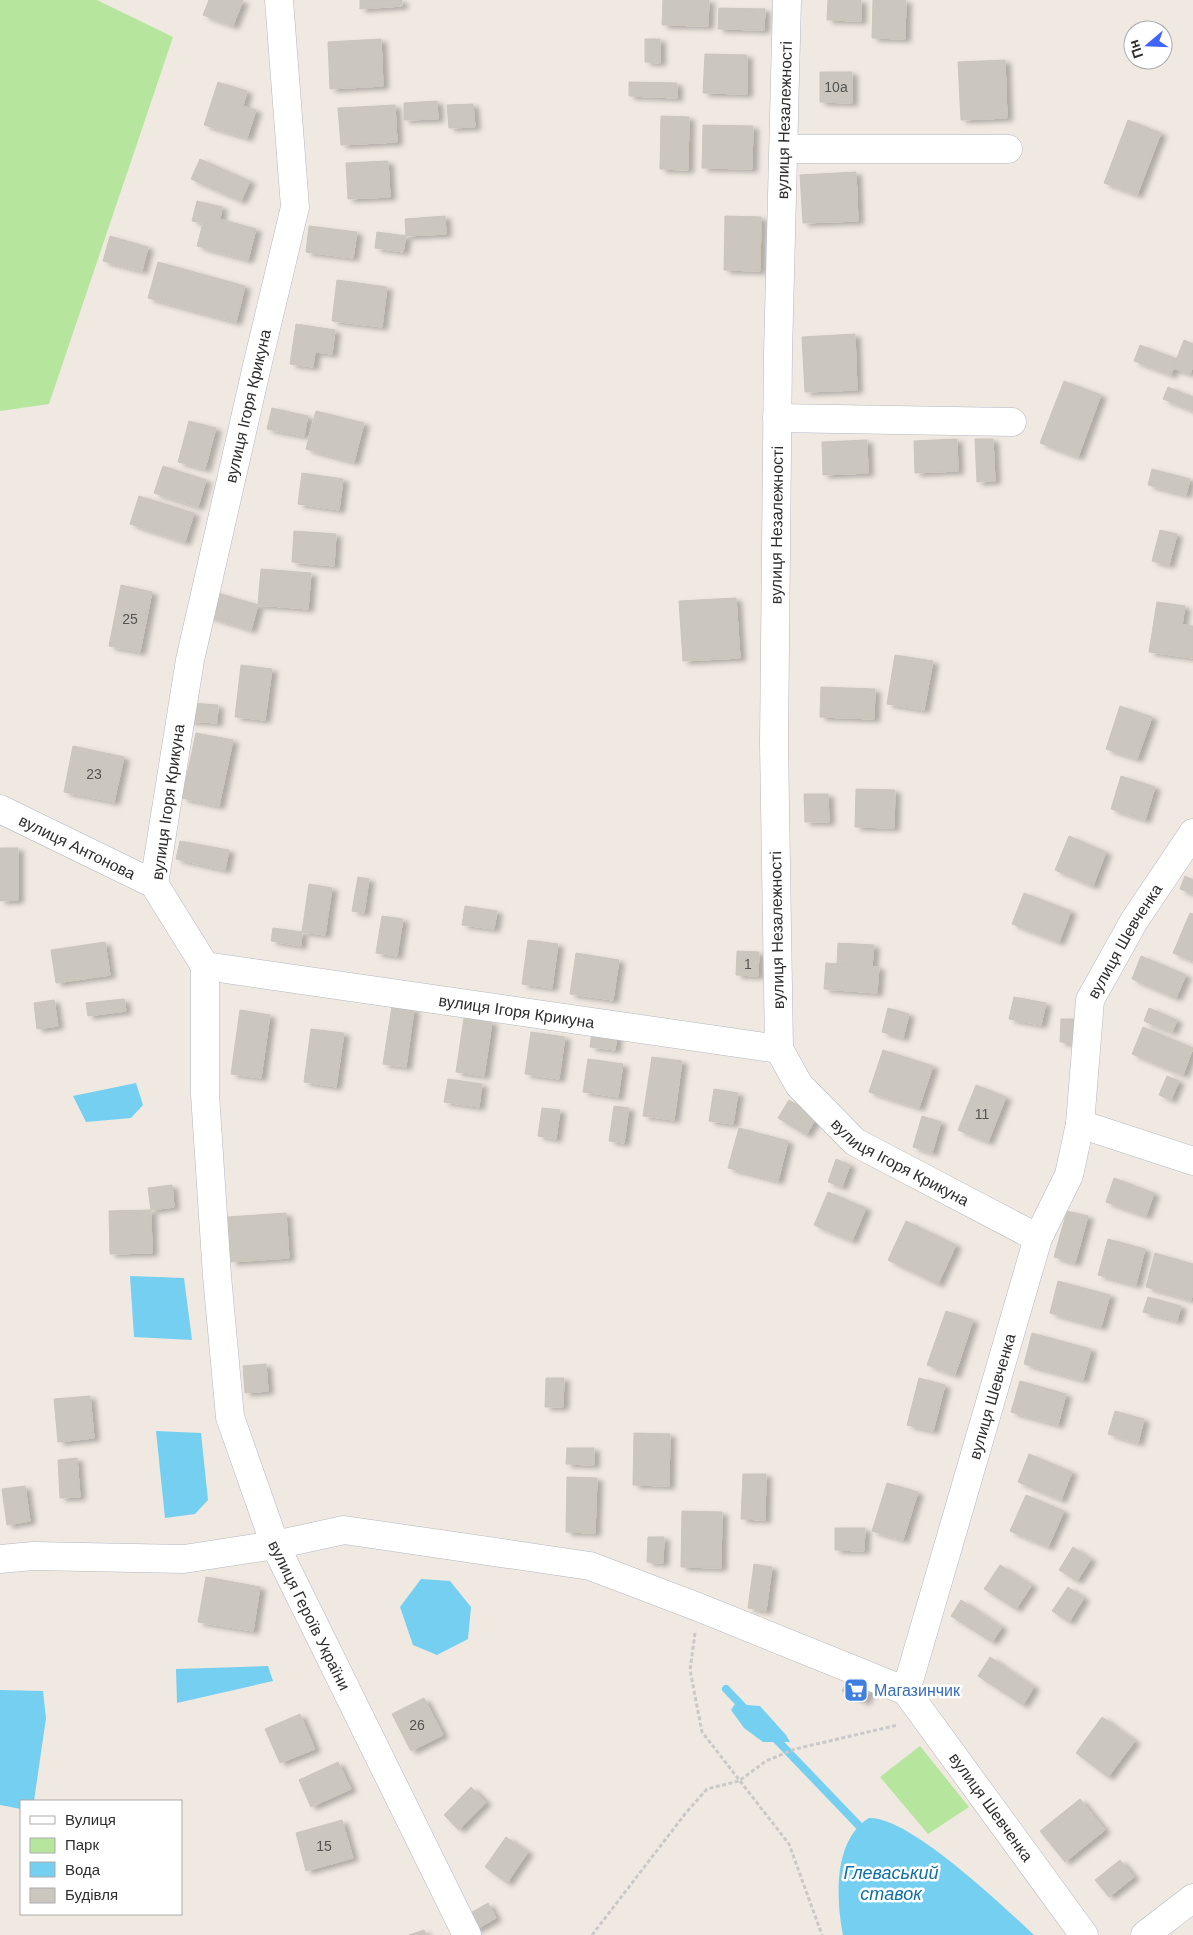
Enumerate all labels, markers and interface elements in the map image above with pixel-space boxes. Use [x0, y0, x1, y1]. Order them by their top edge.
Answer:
north arrow [1123, 20, 1173, 70]
text: Пн [1125, 38, 1146, 61]
street label: вулиця Незалежності [773, 41, 794, 199]
house number: 10а [824, 79, 848, 95]
street label: вулиця Ігоря Крикуна [222, 327, 274, 484]
street label: вулиця Незалежності [767, 446, 786, 604]
house number: 25 [122, 611, 138, 627]
street label: вулиця Ігоря Крикуна [149, 723, 187, 881]
house number: 23 [86, 766, 102, 782]
street label: вулиця Антонова [17, 811, 138, 882]
street label: вулиця Незалежності [767, 851, 787, 1009]
street label: вулиця Шевченка [1084, 880, 1165, 1001]
house number: 1 [744, 956, 752, 972]
street label: вулиця Ігоря Крикуна [438, 991, 596, 1031]
house number: 11 [975, 1106, 989, 1122]
street label: вулиця Ігоря Крикуна [828, 1115, 972, 1209]
street label: вулиця Шевченка [966, 1331, 1018, 1461]
street label: вулиця Героїв України [266, 1538, 354, 1693]
supermarket icon: Магазинчик [843, 1677, 869, 1703]
place label: Магазинчик [874, 1682, 961, 1699]
house number: 26 [409, 1717, 425, 1733]
street label: вулиця Шевченка [946, 1749, 1036, 1865]
legend [20, 1800, 182, 1915]
text: Вулиця [65, 1811, 116, 1828]
text: Парк [65, 1836, 99, 1853]
house number: 15 [316, 1838, 332, 1854]
text: Вода [65, 1861, 101, 1878]
water label: Глеваський ставок [843, 1863, 939, 1904]
text: Будівля [65, 1886, 118, 1903]

